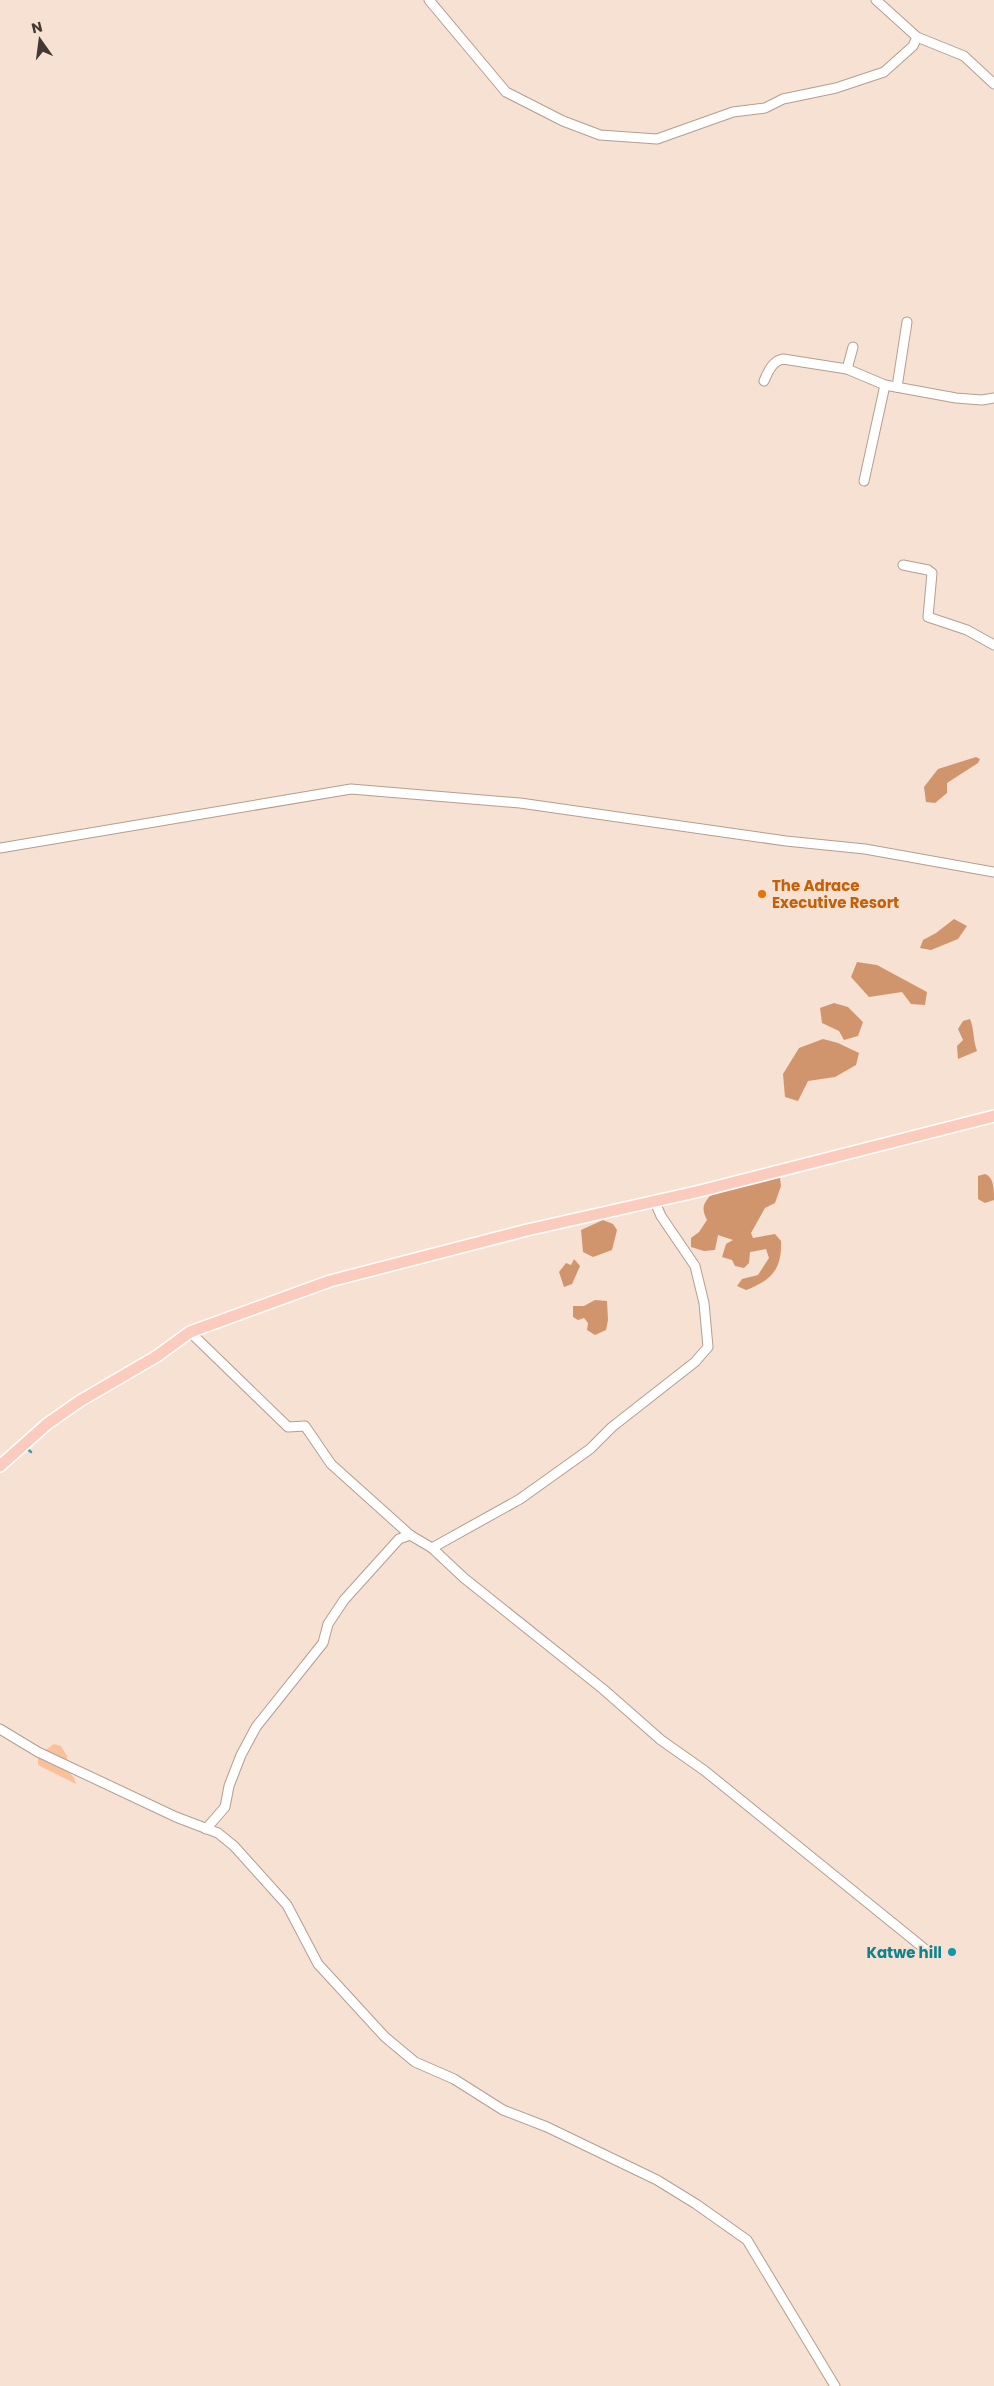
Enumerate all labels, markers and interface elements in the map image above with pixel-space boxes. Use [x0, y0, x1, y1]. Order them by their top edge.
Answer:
north arrow [15, 15, 65, 65]
text: N [29, 16, 44, 38]
place label: The Adrace Executive Resort [772, 875, 899, 913]
marker: The Adrace Executive Resort [756, 888, 768, 900]
place label: Katwe hill [866, 1942, 942, 1963]
marker: Katwe hill [946, 1946, 958, 1958]

